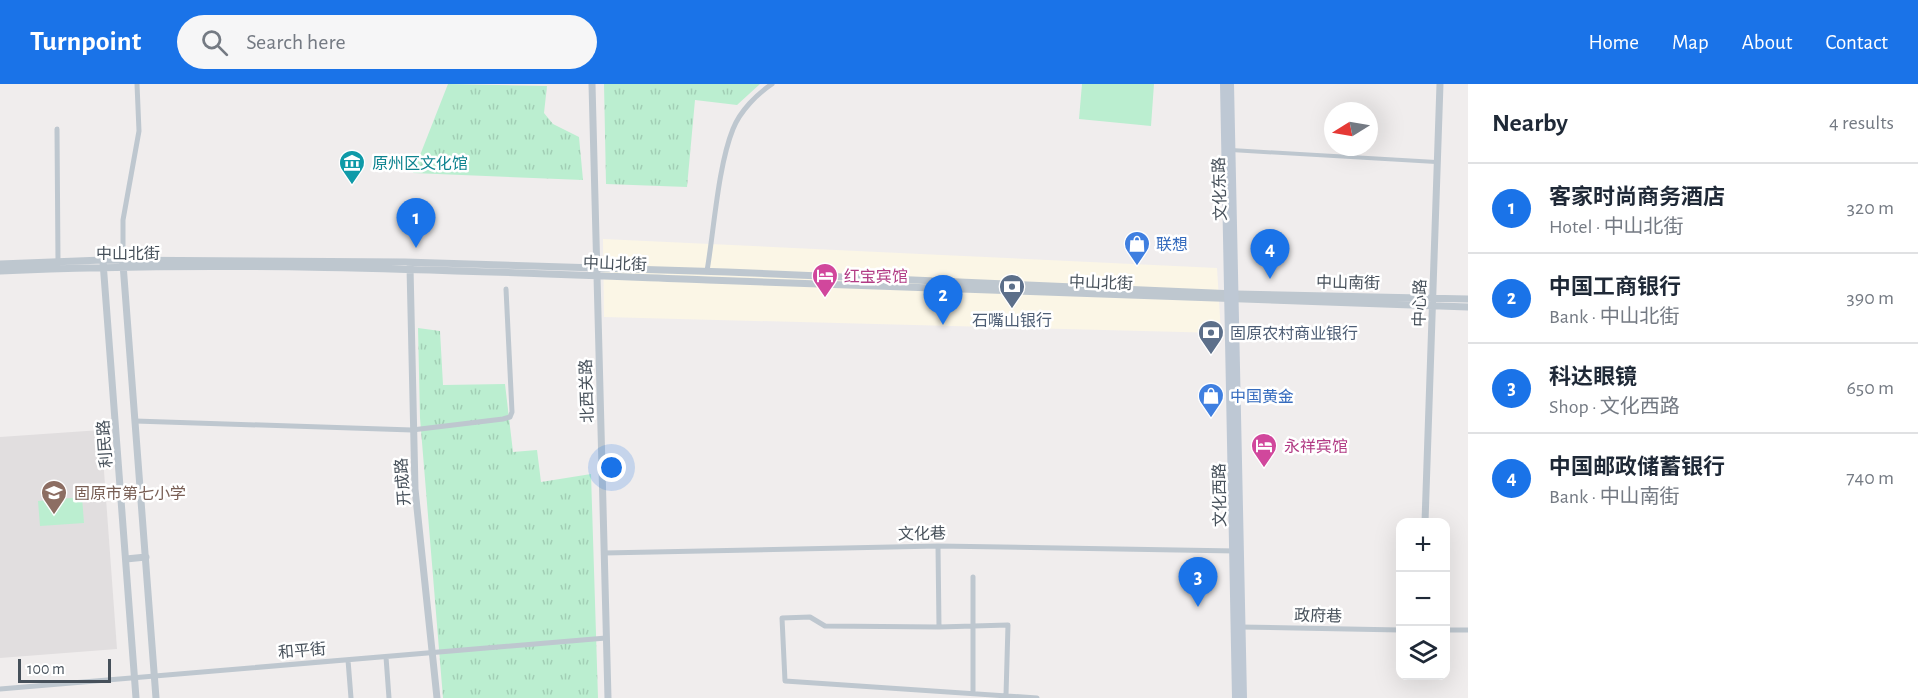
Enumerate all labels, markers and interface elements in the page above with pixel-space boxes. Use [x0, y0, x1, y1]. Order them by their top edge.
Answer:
search box [177, 15, 597, 69]
icon: search [198, 26, 231, 59]
text: Turnpoint [30, 28, 141, 56]
text: Search here [246, 31, 346, 53]
text: Home [1588, 32, 1639, 53]
text: Map [1672, 32, 1709, 53]
text: About [1742, 32, 1792, 53]
text: Contact [1825, 32, 1888, 53]
north arrow [1324, 102, 1378, 156]
text: Nearby [1492, 110, 1568, 136]
text: 4 results [1829, 113, 1894, 133]
museum icon: 原州区文化馆 [337, 148, 367, 186]
place label: 原州区文化馆 [372, 155, 468, 172]
street label: 文化东路 [1210, 157, 1229, 221]
text: 客家时尚商务酒店 [1549, 186, 1725, 208]
pin: 1 [396, 198, 436, 248]
text: 1 [1508, 198, 1515, 218]
text: 320 m [1847, 198, 1894, 218]
text: Hotel · 中山北街 [1549, 217, 1684, 237]
shop icon: 联想 [1122, 229, 1152, 267]
pin: 4 [1250, 230, 1290, 279]
place label: 联想 [1156, 236, 1188, 253]
street label: 中山北街 [96, 245, 160, 262]
street label: 中山北街 [583, 254, 647, 273]
hotel icon: 红宝宾馆 [810, 261, 840, 299]
place label: 红宝宾馆 [844, 268, 908, 285]
bank icon: 石嘴山银行 [997, 272, 1027, 310]
street label: 中山北街 [1069, 273, 1133, 292]
street label: 中山南街 [1316, 273, 1380, 292]
pin: 2 [924, 276, 962, 325]
text: 中国工商银行 [1549, 276, 1681, 298]
street label: 中心路 [1411, 279, 1428, 327]
text: 2 [1507, 288, 1516, 308]
text: 390 m [1847, 288, 1894, 308]
text: Bank · 中山北街 [1549, 307, 1679, 327]
place label: 石嘴山银行 [972, 312, 1052, 329]
bank icon: 固原农村商业银行 [1196, 318, 1226, 356]
place label: 固原农村商业银行 [1230, 325, 1358, 342]
street label: 北西关路 [577, 359, 596, 423]
text: 科达眼镜 [1549, 366, 1637, 388]
text: 3 [1507, 378, 1516, 398]
text: 650 m [1846, 378, 1894, 398]
shop icon: 中国黄金 [1196, 381, 1226, 419]
place label: 中国黄金 [1230, 388, 1294, 405]
text: Shop · 文化西路 [1549, 397, 1680, 417]
street label: 利民路 [94, 419, 115, 469]
hotel icon: 永祥宾馆 [1249, 431, 1279, 469]
place label: 永祥宾馆 [1284, 438, 1348, 455]
your location [597, 453, 626, 482]
text: 中国邮政储蓄银行 [1549, 456, 1725, 478]
street label: 开成路 [392, 457, 413, 507]
street label: 文化西路 [1210, 463, 1229, 527]
text: 4 [1506, 468, 1517, 488]
text: 740 m [1846, 468, 1894, 488]
school or university icon: 固原市第七小学 [39, 478, 69, 516]
place label: 固原市第七小学 [74, 485, 186, 502]
text: Bank · 中山南街 [1549, 487, 1679, 507]
map controls [1396, 518, 1450, 680]
button: + [1396, 518, 1450, 572]
street label: 文化巷 [898, 525, 946, 542]
pin: 3 [1178, 558, 1218, 607]
button: − [1396, 572, 1450, 626]
street label: 政府巷 [1294, 607, 1342, 624]
button: layers [1396, 626, 1450, 680]
street label: 和平街 [277, 640, 327, 661]
scale bar [18, 656, 111, 684]
text: 100 m [27, 661, 65, 677]

